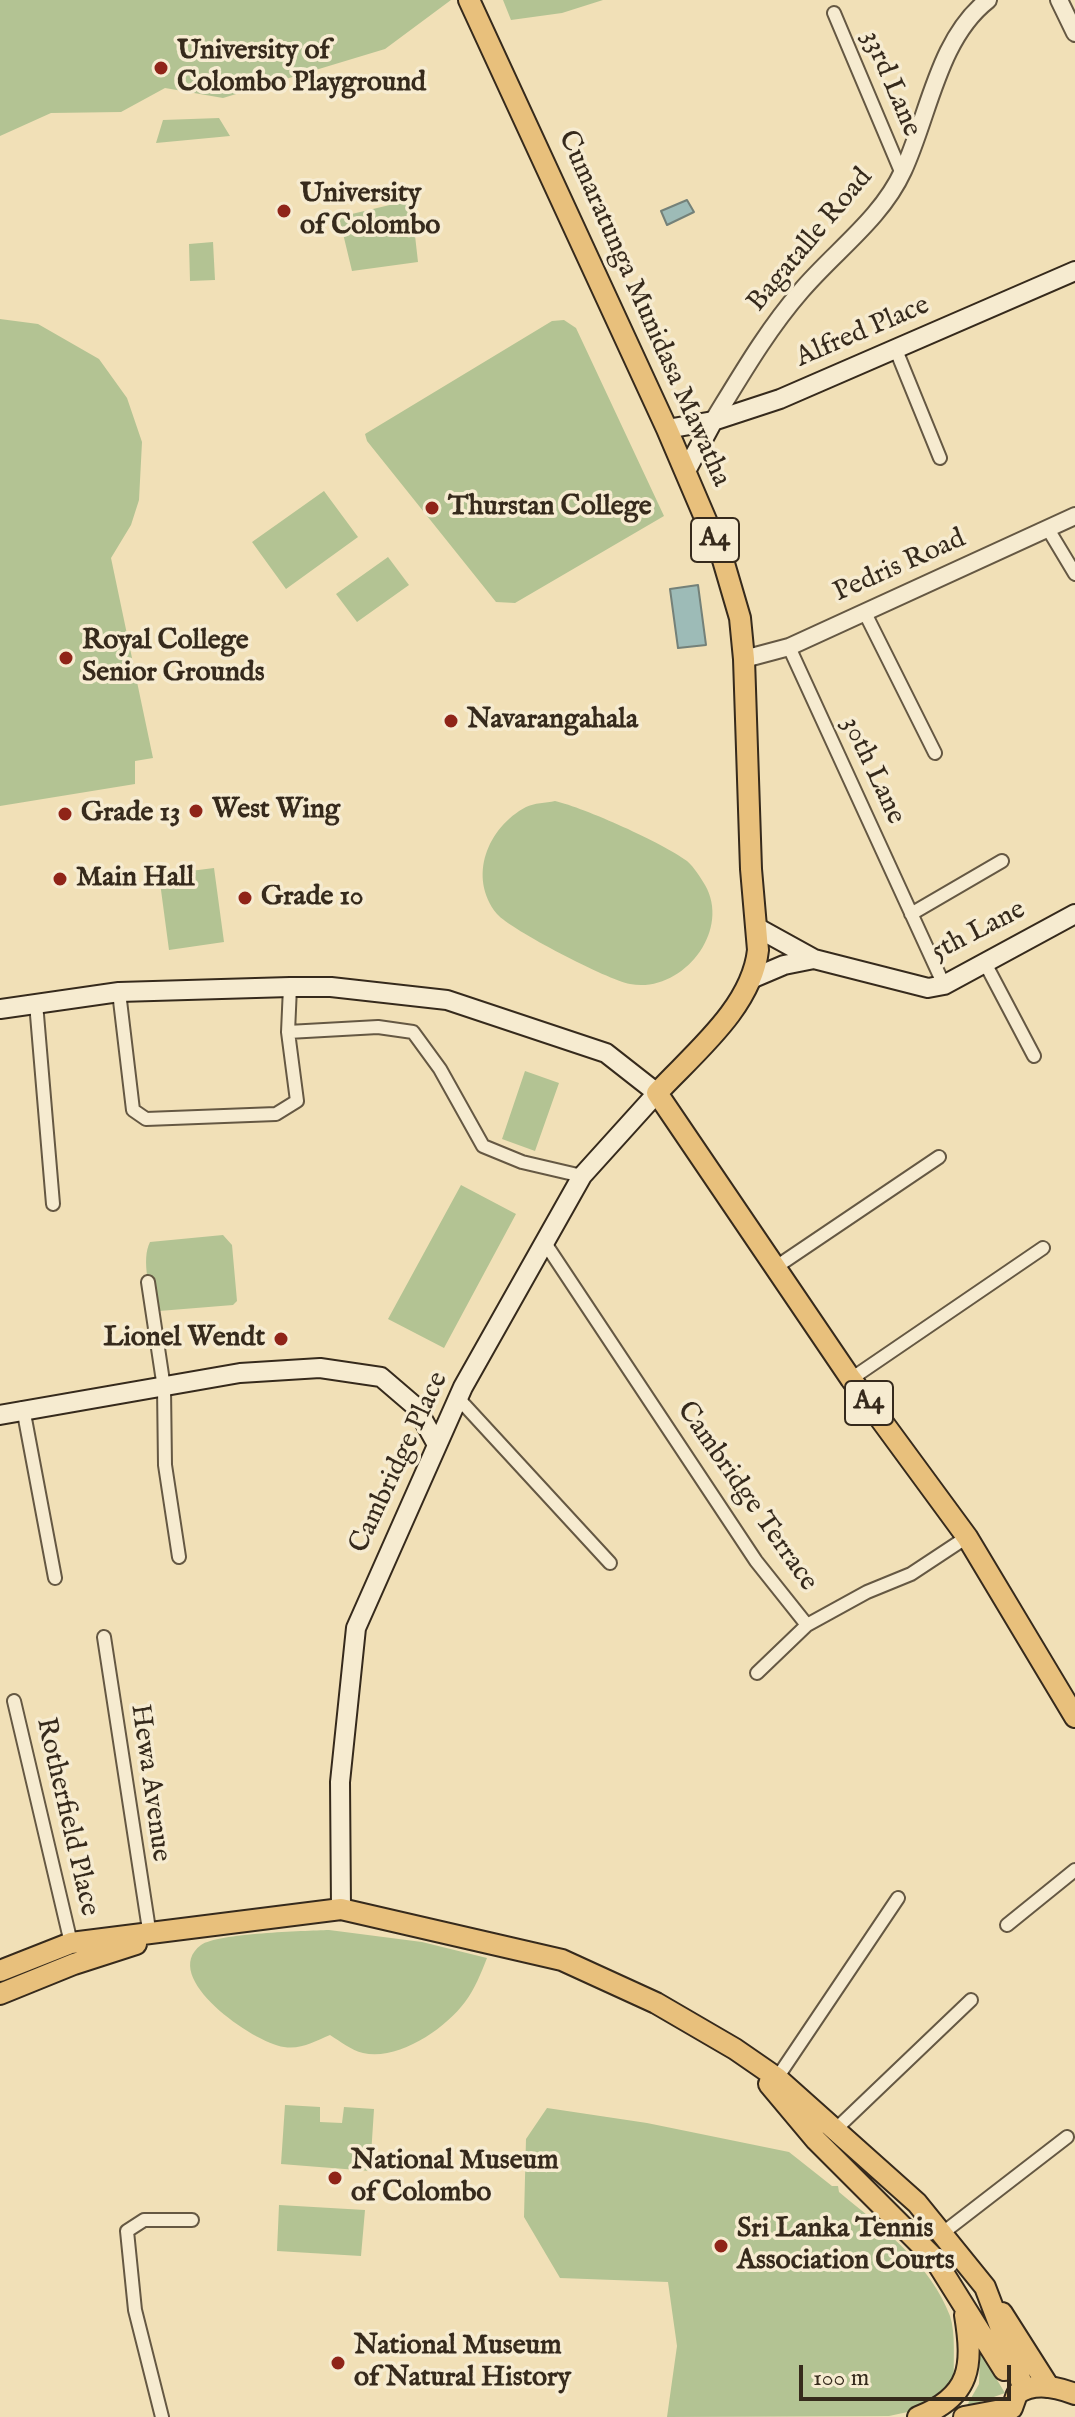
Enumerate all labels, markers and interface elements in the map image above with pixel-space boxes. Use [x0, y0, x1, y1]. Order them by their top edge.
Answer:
street label: 33rd Lane [853, 26, 927, 142]
place label: University of Colombo Playground [177, 35, 426, 101]
marker: University of Colombo Playground [152, 59, 170, 77]
street label: Cumaratunga Munidasa Mawatha [549, 126, 737, 492]
street label: Bagatalle Road [741, 162, 881, 320]
place label: University of Colombo [300, 178, 440, 244]
marker: University of Colombo [275, 202, 293, 220]
street label: Alfred Place [791, 290, 935, 376]
place label: Thurstan College [448, 491, 652, 525]
marker: Thurstan College [423, 499, 441, 517]
road number: A4 [691, 518, 739, 562]
street label: Pedris Road [829, 523, 971, 611]
place label: Royal College Senior Grounds [82, 625, 265, 691]
marker: Royal College Senior Grounds [57, 649, 75, 667]
place label: Navarangahala [467, 704, 638, 738]
marker: Navarangahala [442, 712, 460, 730]
street label: 30th Lane [833, 712, 911, 830]
place label: West Wing [212, 794, 340, 828]
place label: Grade 13 [81, 797, 180, 831]
marker: West Wing [187, 802, 205, 820]
marker: Grade 13 [56, 805, 74, 823]
place label: Main Hall [76, 862, 194, 896]
marker: Main Hall [51, 870, 69, 888]
place label: Grade 10 [261, 881, 364, 915]
marker: Grade 10 [236, 889, 254, 907]
street label: 5th Lane [927, 894, 1031, 970]
place label: Lionel Wendt [104, 1322, 265, 1356]
marker: Lionel Wendt [272, 1330, 290, 1348]
street label: Cambridge Place [343, 1367, 457, 1559]
road number: A4 [845, 1381, 893, 1425]
street label: Cambridge Terrace [668, 1396, 824, 1598]
street label: Hewa Avenue [121, 1702, 177, 1864]
street label: Rotherfield Place [27, 1715, 105, 1919]
place label: National Museum of Colombo [351, 2145, 559, 2211]
marker: National Museum of Colombo [326, 2169, 344, 2187]
place label: Sri Lanka Tennis Association Courts [737, 2213, 955, 2279]
marker: Sri Lanka Tennis Association Courts [712, 2237, 730, 2255]
place label: National Museum of Natural History [354, 2330, 571, 2396]
scale bar [803, 2349, 1015, 2399]
marker: National Museum of Natural History [329, 2354, 347, 2372]
text: 100 m [813, 2363, 869, 2394]

